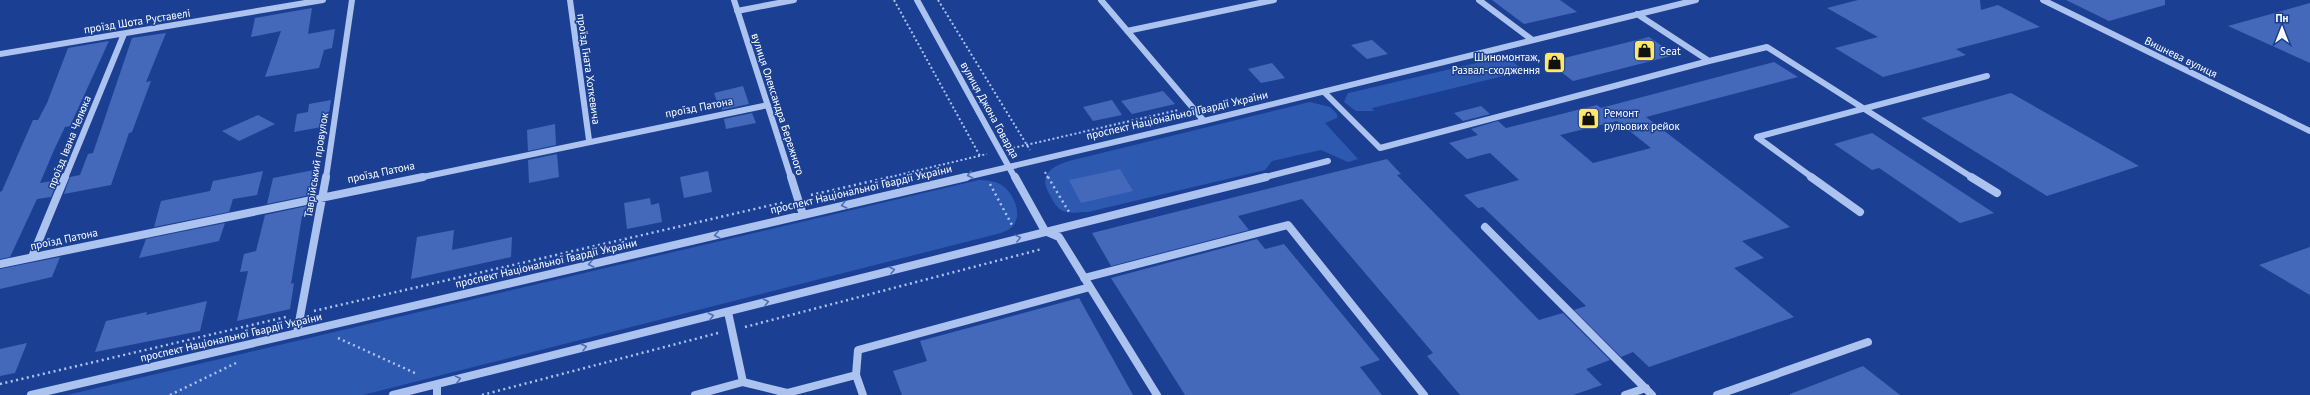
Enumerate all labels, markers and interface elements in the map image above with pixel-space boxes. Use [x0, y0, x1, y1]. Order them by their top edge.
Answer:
street label: проїзд Шота Руставелі [83, 6, 191, 36]
north arrow [2262, 8, 2302, 48]
text: Пн [2276, 11, 2289, 25]
street label: проїзд Гната Хоткевича [574, 13, 604, 125]
street label: вулиця Олександра Бережного [748, 31, 808, 177]
street label: Вишнева вулиця [2142, 33, 2220, 81]
shop icon: Seat [1632, 38, 1658, 64]
place label: Seat [1660, 44, 1681, 58]
place label: Шиномонтаж, Развал-сходження [1452, 50, 1540, 77]
shop icon: Шиномонтаж, Развал-сходження [1542, 50, 1568, 76]
street label: вулиця Джона Говарда [958, 59, 1022, 161]
street label: проспект Національної Гвардії України [1085, 87, 1269, 143]
street label: проїзд Івана Челюка [44, 93, 94, 191]
street label: проїзд Патона [664, 94, 734, 120]
shop icon: Ремонт рульових рейок [1575, 106, 1601, 132]
place label: Ремонт рульових рейок [1604, 106, 1680, 133]
street label: Таврійський провулок [301, 111, 331, 218]
street label: проїзд Патона [346, 158, 416, 186]
street label: проспект Національної Гвардії України [769, 161, 953, 217]
one-way arrow [967, 170, 973, 178]
one-way arrow [841, 200, 848, 209]
street label: проїзд Патона [29, 225, 99, 253]
one-way arrow [714, 230, 720, 238]
one-way arrow [1014, 234, 1021, 243]
street label: проспект Національної Гвардії України [454, 235, 638, 291]
one-way arrow [587, 260, 594, 268]
one-way arrow [888, 266, 895, 275]
one-way arrow [762, 298, 769, 307]
street label: проспект Національної Гвардії України [139, 309, 323, 365]
one-way arrow [707, 312, 714, 321]
one-way arrow [581, 344, 588, 352]
one-way arrow [455, 375, 461, 383]

